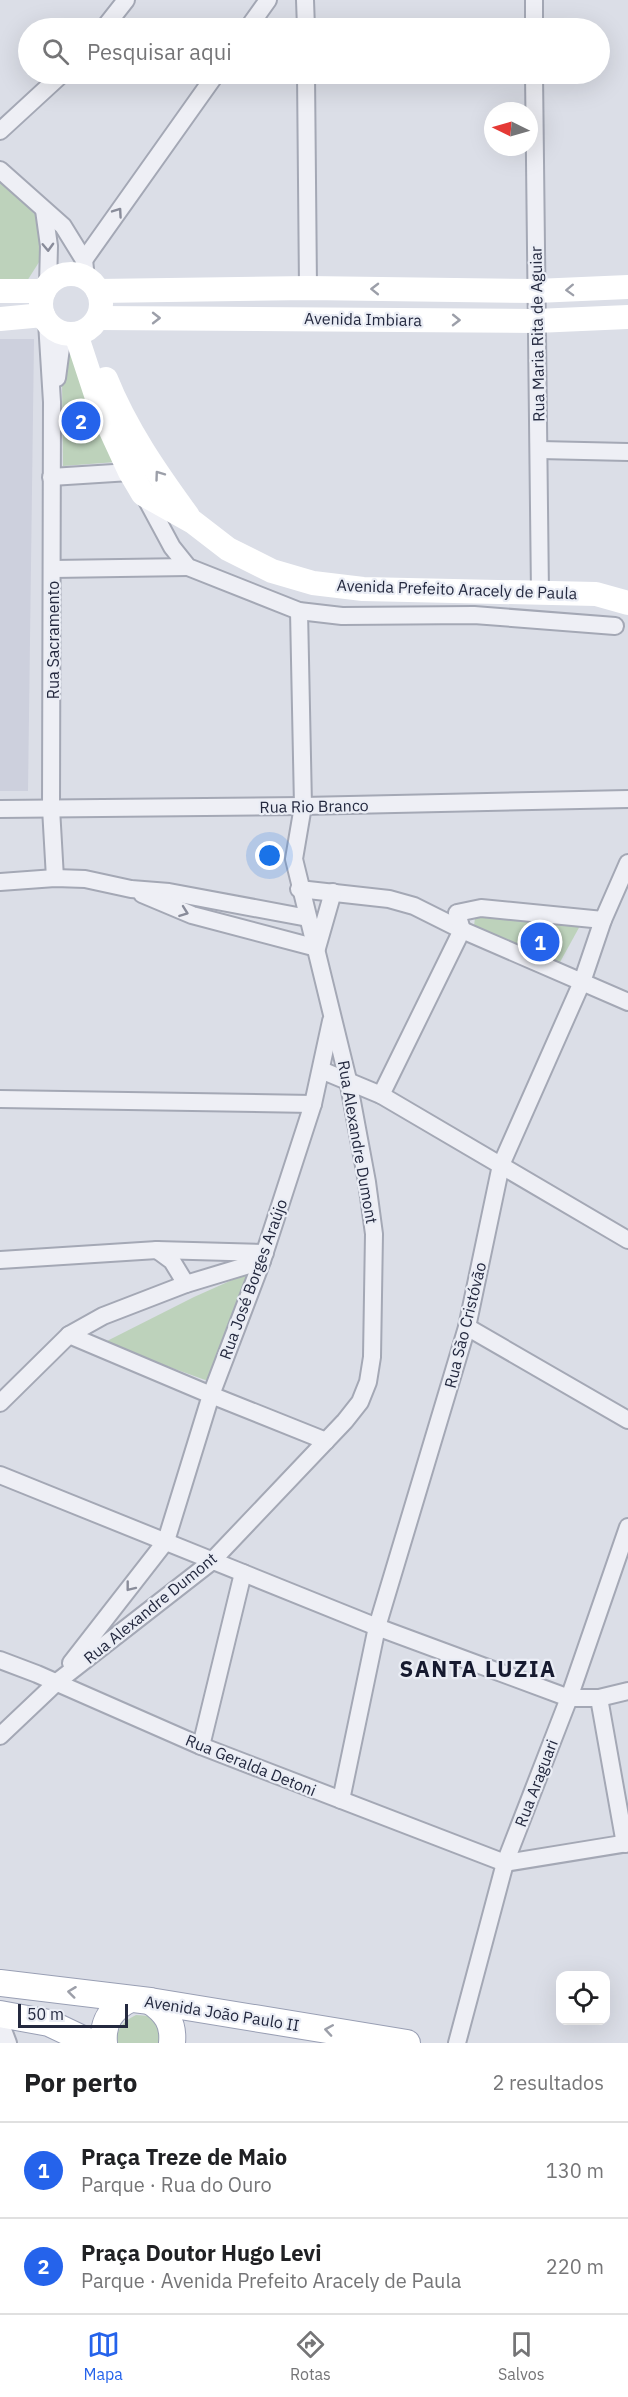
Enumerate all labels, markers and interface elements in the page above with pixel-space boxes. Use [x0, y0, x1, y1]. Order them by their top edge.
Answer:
search box [18, 18, 610, 84]
icon: search [39, 35, 72, 68]
text: Pesquisar aqui [87, 37, 232, 66]
north arrow [484, 102, 538, 156]
one-way arrow [111, 208, 122, 219]
one-way arrow [42, 243, 55, 252]
street label: Rua Maria Rita de Aguiar [525, 246, 549, 422]
one-way arrow [370, 283, 379, 295]
one-way arrow [565, 283, 574, 296]
street label: Avenida Imbiara [304, 308, 422, 330]
one-way arrow [152, 312, 161, 324]
one-way arrow [452, 314, 461, 326]
pin: 2 [62, 398, 100, 444]
one-way arrow [155, 471, 166, 482]
street label: Avenida Prefeito Aracely de Paula [336, 575, 578, 603]
street label: Rua Sacramento [43, 581, 63, 699]
street label: Rua Rio Branco [259, 795, 369, 817]
your location [255, 841, 284, 870]
one-way arrow [178, 905, 189, 917]
pin: 1 [520, 920, 560, 964]
street label: Rua Alexandre Dumont [334, 1059, 382, 1225]
street label: Rua José Borges Araújo [215, 1196, 291, 1362]
street label: Rua São Cristóvão [440, 1260, 490, 1390]
street label: Rua Alexandre Dumont [79, 1548, 221, 1668]
one-way arrow [127, 1580, 138, 1591]
district label: SANTA LUZIA [399, 1654, 557, 1683]
street label: Rua Geralda Detoni [183, 1730, 319, 1800]
street label: Rua Araguari [510, 1736, 562, 1830]
map controls [556, 1971, 610, 2025]
button: locate [556, 1971, 610, 2025]
one-way arrow [68, 1986, 77, 1998]
street label: Avenida João Paulo II [143, 1991, 301, 2035]
scale bar [18, 2001, 128, 2028]
text: 50 m [27, 2004, 64, 2024]
one-way arrow [324, 2025, 333, 2037]
text: Por perto [24, 2065, 137, 2099]
text: 2 resultados [492, 2069, 604, 2096]
text: Praça Treze de Maio [81, 2142, 287, 2171]
text: 1 [38, 2157, 50, 2184]
text: 130 m [546, 2157, 604, 2184]
text: Parque · Rua do Ouro [81, 2171, 272, 2198]
text: Praça Doutor Hugo Levi [81, 2238, 321, 2267]
text: 2 [38, 2253, 50, 2280]
text: 220 m [546, 2253, 604, 2280]
text: Parque · Avenida Prefeito Aracely de Paula [81, 2267, 462, 2294]
tab: Mapa [84, 2328, 123, 2384]
tab: Rotas [290, 2328, 331, 2384]
tab: Salvos [498, 2328, 544, 2384]

